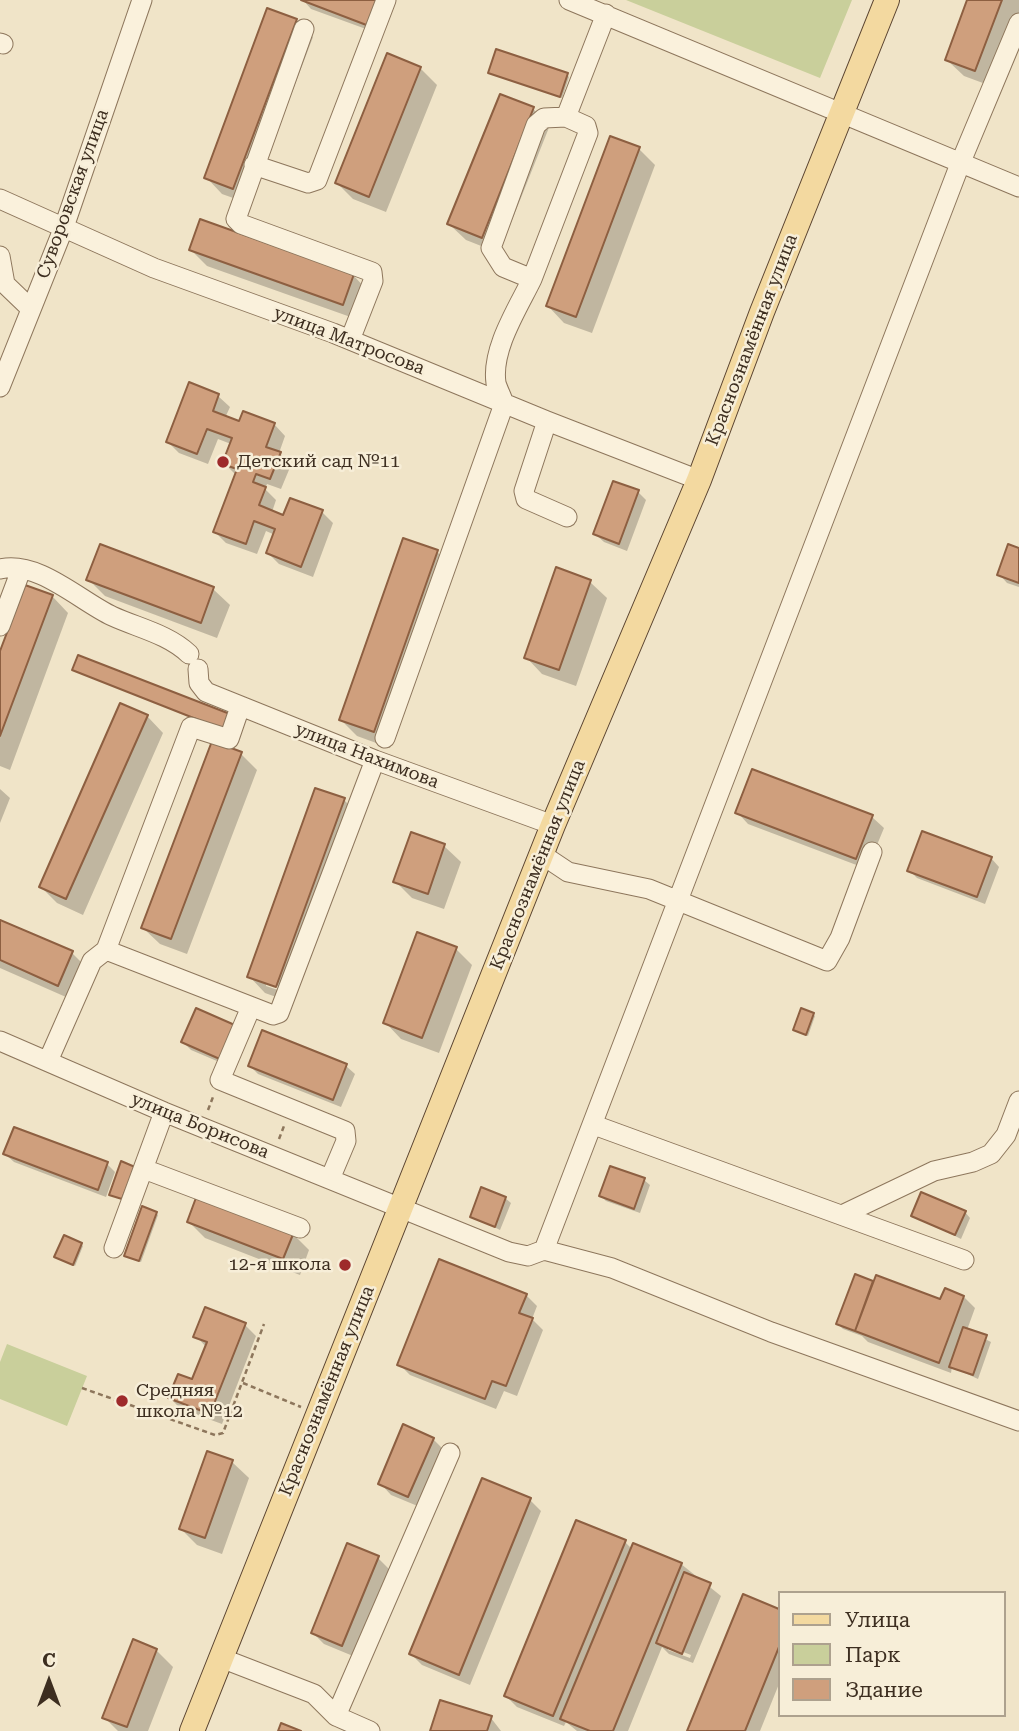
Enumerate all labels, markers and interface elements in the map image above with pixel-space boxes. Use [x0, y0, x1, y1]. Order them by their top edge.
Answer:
street label: Суворовская улица [32, 106, 114, 282]
street label: Краснознамённая улица [702, 231, 802, 449]
street label: улица Матросова [270, 302, 428, 380]
place label: Детский сад №11 [237, 451, 400, 473]
marker: Детский сад №11 [215, 454, 231, 470]
street label: улица Нахимова [292, 719, 442, 793]
street label: Краснознамённая улица [486, 757, 590, 973]
street label: улица Борисова [128, 1088, 272, 1164]
place label: 12-я школа [229, 1254, 331, 1276]
marker: 12-я школа [337, 1257, 353, 1273]
street label: Краснознамённая улица [275, 1283, 379, 1499]
place label: Средняя школа №12 [136, 1380, 243, 1422]
marker: Средняя школа №12 [114, 1393, 130, 1409]
legend [778, 1591, 1005, 1717]
text: Улица [845, 1608, 910, 1632]
text: Парк [845, 1643, 901, 1667]
north arrow [14, 1647, 84, 1717]
text: С [42, 1649, 56, 1672]
text: Здание [845, 1678, 923, 1702]

